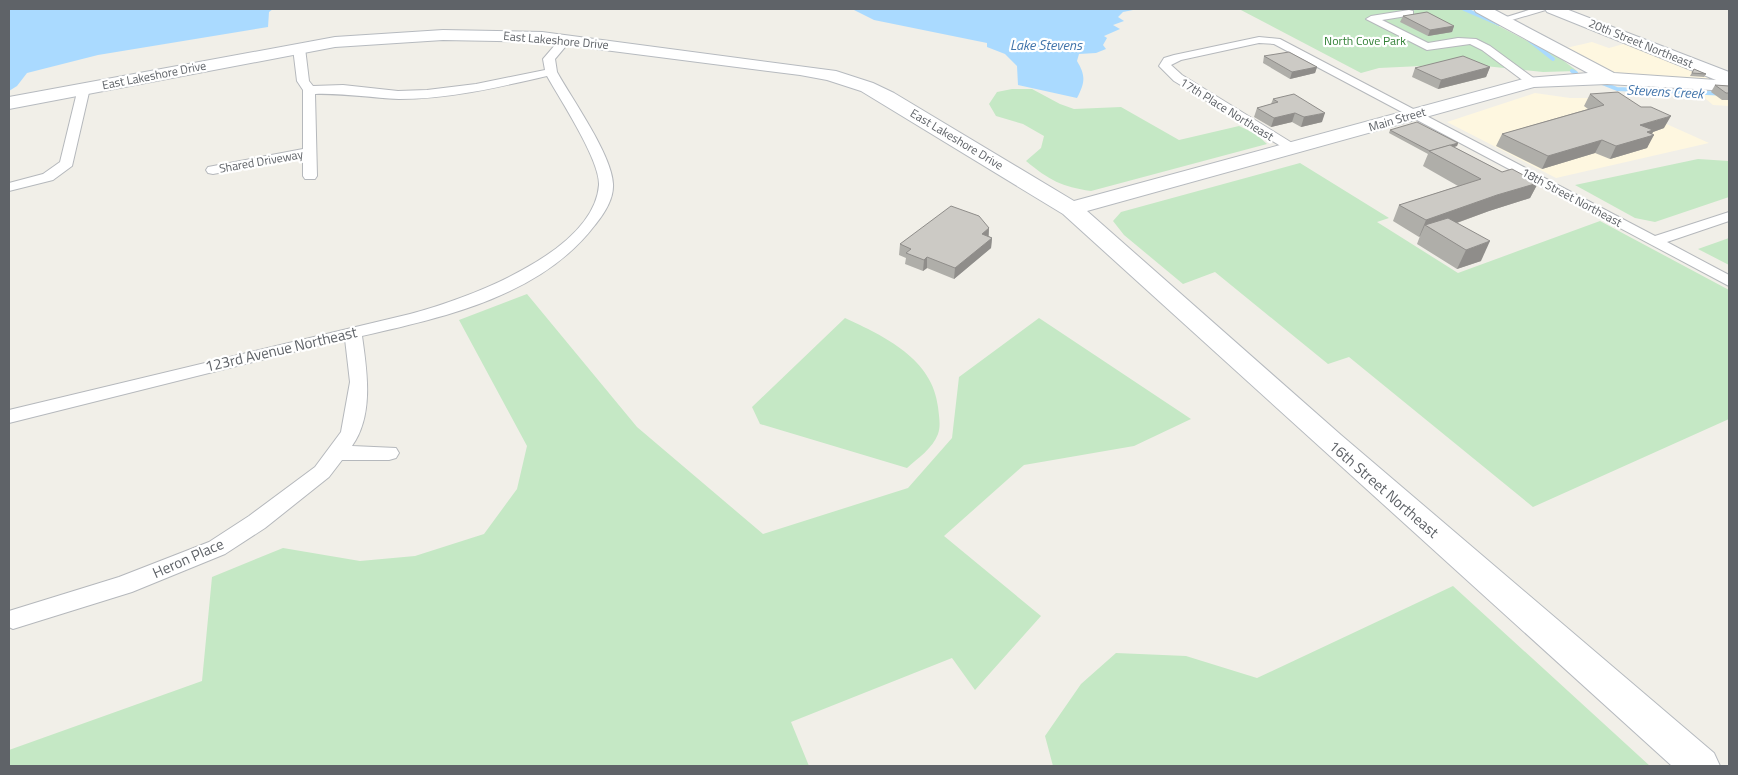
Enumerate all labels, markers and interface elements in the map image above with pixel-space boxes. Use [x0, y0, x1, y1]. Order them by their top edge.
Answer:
street label: 20th Street Northeast [1586, 13, 1697, 73]
street label: East Lakeshore Drive [502, 26, 610, 54]
park label: North Cove Park [1324, 31, 1406, 50]
water label: Lake Stevens [1010, 34, 1083, 55]
street label: East Lakeshore Drive [100, 56, 208, 94]
street label: 17th Place Northeast [1176, 72, 1278, 146]
water label: Stevens Creek [1626, 79, 1706, 104]
street label: Main Street [1366, 102, 1429, 136]
street label: East Lakeshore Drive [907, 104, 1007, 174]
street label: Shared Driveway [217, 144, 305, 178]
street label: 18th Street Northeast [1518, 162, 1626, 232]
street label: 123rd Avenue Northeast [203, 320, 360, 378]
street label: 16th Street Northeast [1324, 435, 1445, 544]
street label: Heron Place [149, 532, 227, 584]

